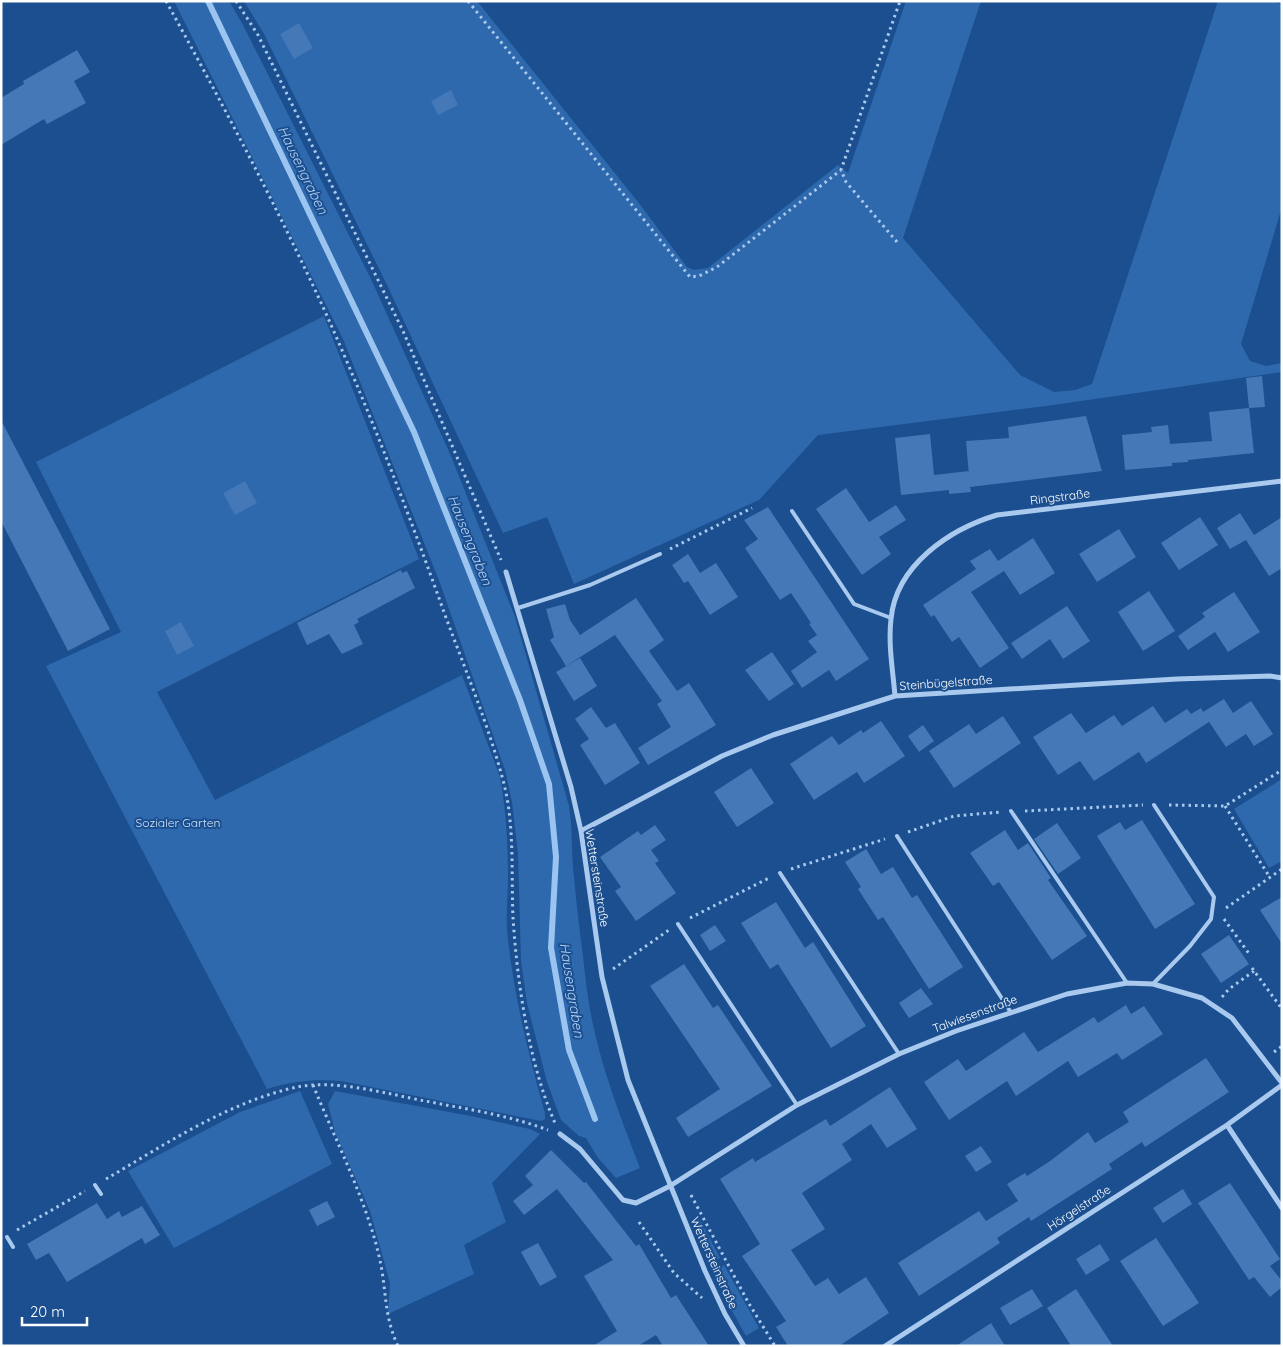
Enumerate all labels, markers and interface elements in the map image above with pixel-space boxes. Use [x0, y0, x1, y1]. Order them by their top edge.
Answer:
water label: Hausengraben [274, 123, 333, 218]
street label: Ringstraße [1029, 485, 1091, 508]
water label: Hausengraben [444, 492, 497, 589]
street label: Steinbügelstraße [899, 672, 993, 693]
park label: Sozialer Garten [136, 815, 220, 830]
street label: Wettersteinstraße [582, 828, 613, 928]
water label: Hausengraben [556, 941, 589, 1040]
street label: Talwiesenstraße [930, 991, 1019, 1036]
street label: Hörgelstraße [1044, 1181, 1113, 1234]
street label: Wettersteinstraße [687, 1214, 742, 1311]
scale bar [22, 1294, 88, 1326]
text: 20 m [30, 1302, 65, 1321]

